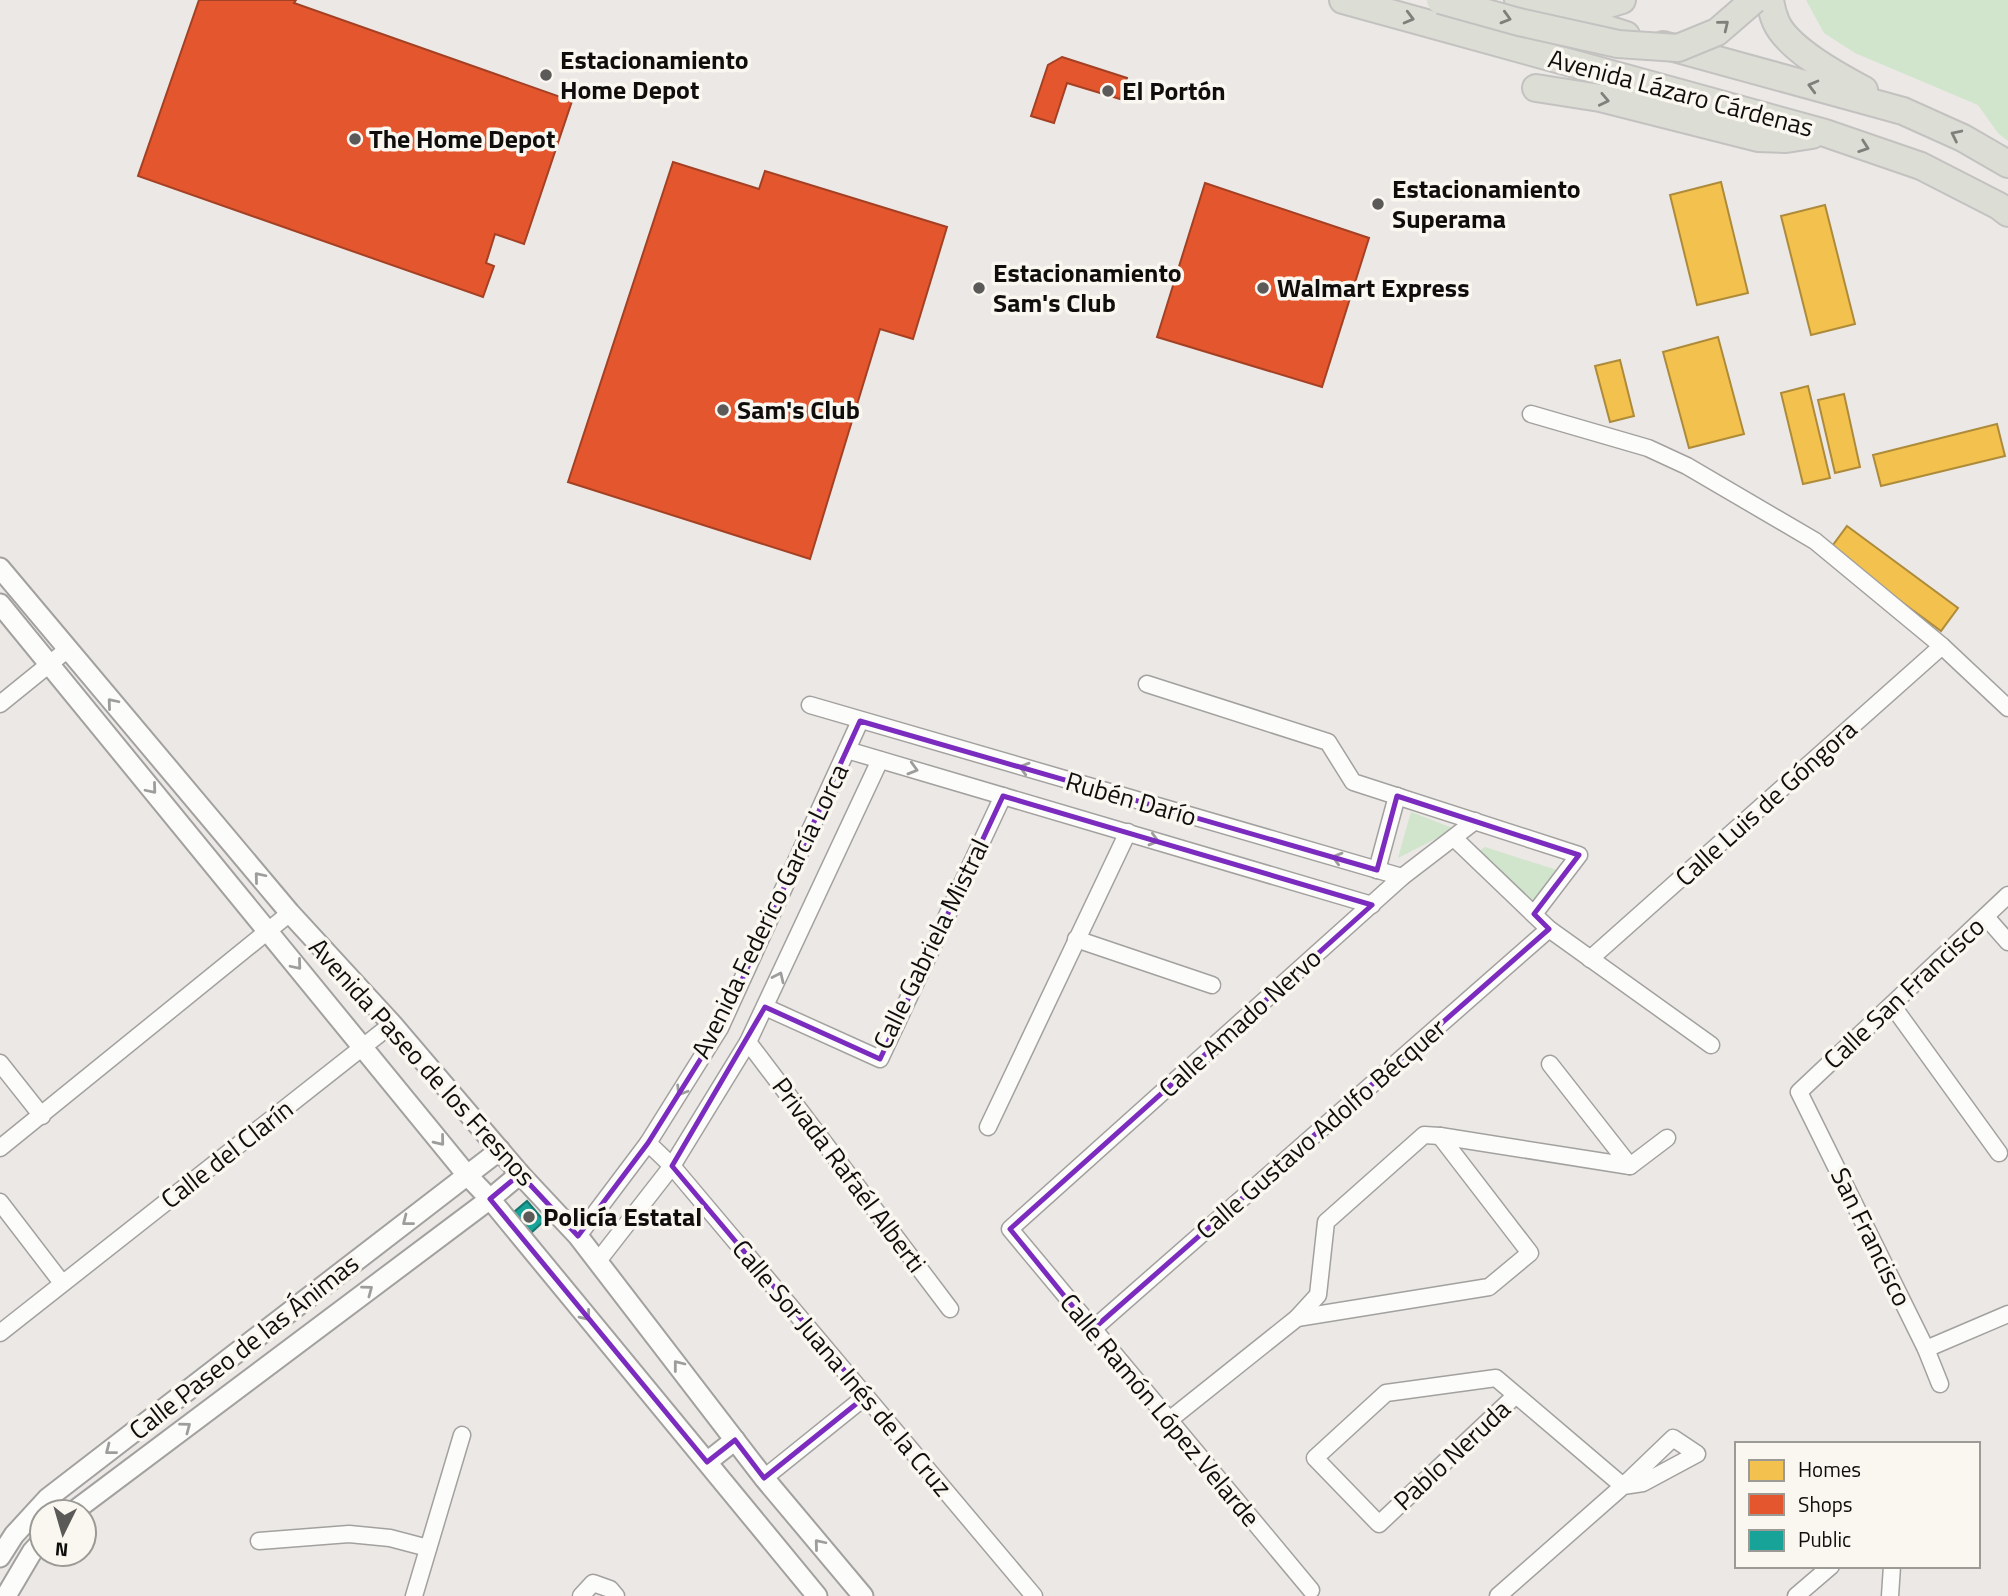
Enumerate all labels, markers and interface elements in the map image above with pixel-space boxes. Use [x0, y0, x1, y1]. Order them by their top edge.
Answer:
one-way arrow [1403, 10, 1415, 24]
one-way arrow [1499, 10, 1511, 25]
one-way arrow [1716, 21, 1729, 33]
street label: Avenida Lázaro Cárdenas [1544, 38, 1818, 147]
place label: Estacionamiento Home Depot [560, 40, 749, 109]
marker: Estacionamiento Home Depot [538, 67, 554, 83]
place label: El Portón [1122, 71, 1226, 110]
one-way arrow [1807, 80, 1819, 94]
marker: El Portón [1100, 83, 1116, 99]
one-way arrow [1598, 91, 1610, 106]
place label: The Home Depot [369, 119, 555, 158]
one-way arrow [1951, 130, 1963, 144]
marker: The Home Depot [347, 131, 363, 147]
one-way arrow [1857, 139, 1869, 153]
place label: Estacionamiento Superama [1392, 169, 1581, 238]
marker: Estacionamiento Superama [1370, 196, 1386, 212]
place label: Estacionamiento Sam's Club [993, 253, 1182, 322]
place label: Walmart Express [1277, 268, 1469, 307]
marker: Estacionamiento Sam's Club [971, 280, 987, 296]
marker: Walmart Express [1255, 280, 1271, 296]
place label: Sam's Club [737, 390, 860, 429]
marker: Sam's Club [715, 402, 731, 418]
one-way arrow [108, 698, 121, 710]
street label: Calle Luis de Góngora [1666, 710, 1865, 895]
street label: Avenida Federico García Lorca [681, 757, 858, 1065]
one-way arrow [906, 761, 918, 776]
street label: Rubén Darío [1061, 761, 1201, 836]
one-way arrow [1018, 762, 1030, 777]
one-way arrow [144, 781, 156, 794]
street label: Calle Gabriela Mistral [863, 832, 999, 1056]
one-way arrow [1148, 832, 1160, 847]
one-way arrow [1331, 852, 1343, 867]
one-way arrow [255, 872, 267, 885]
street label: Calle San Francisco [1814, 907, 1993, 1078]
street label: Avenida Paseo de los Fresnos [300, 929, 545, 1195]
street label: Calle Amado Nervo [1150, 939, 1330, 1106]
one-way arrow [289, 956, 301, 969]
one-way arrow [771, 972, 785, 984]
street label: Calle Gustavo Adolfo Bécquer [1187, 1009, 1454, 1248]
street label: Privada Rafaél Alberti [763, 1069, 936, 1281]
one-way arrow [677, 1083, 690, 1096]
street label: Calle del Clarín [152, 1089, 301, 1218]
one-way arrow [432, 1134, 445, 1146]
street label: San Francisco [1821, 1161, 1922, 1313]
place label: Policía Estatal [543, 1197, 702, 1236]
marker: Policía Estatal [521, 1209, 537, 1225]
one-way arrow [402, 1213, 414, 1226]
street label: Calle Sor Juana Inés de la Cruz [723, 1231, 962, 1505]
street label: Calle Paseo de las Ánimas [120, 1244, 367, 1449]
street label: Calle Ramón López Velarde [1051, 1284, 1270, 1535]
one-way arrow [360, 1286, 373, 1299]
one-way arrow [578, 1307, 590, 1320]
one-way arrow [673, 1361, 686, 1373]
street label: Pablo Neruda [1384, 1390, 1519, 1519]
one-way arrow [179, 1423, 191, 1435]
one-way arrow [105, 1442, 118, 1455]
legend [1735, 1442, 1980, 1568]
text: Homes [1798, 1453, 1861, 1485]
text: Shops [1798, 1488, 1853, 1520]
north arrow [28, 1498, 98, 1568]
text: Public [1798, 1523, 1851, 1555]
text: N [54, 1535, 69, 1565]
one-way arrow [815, 1539, 827, 1552]

